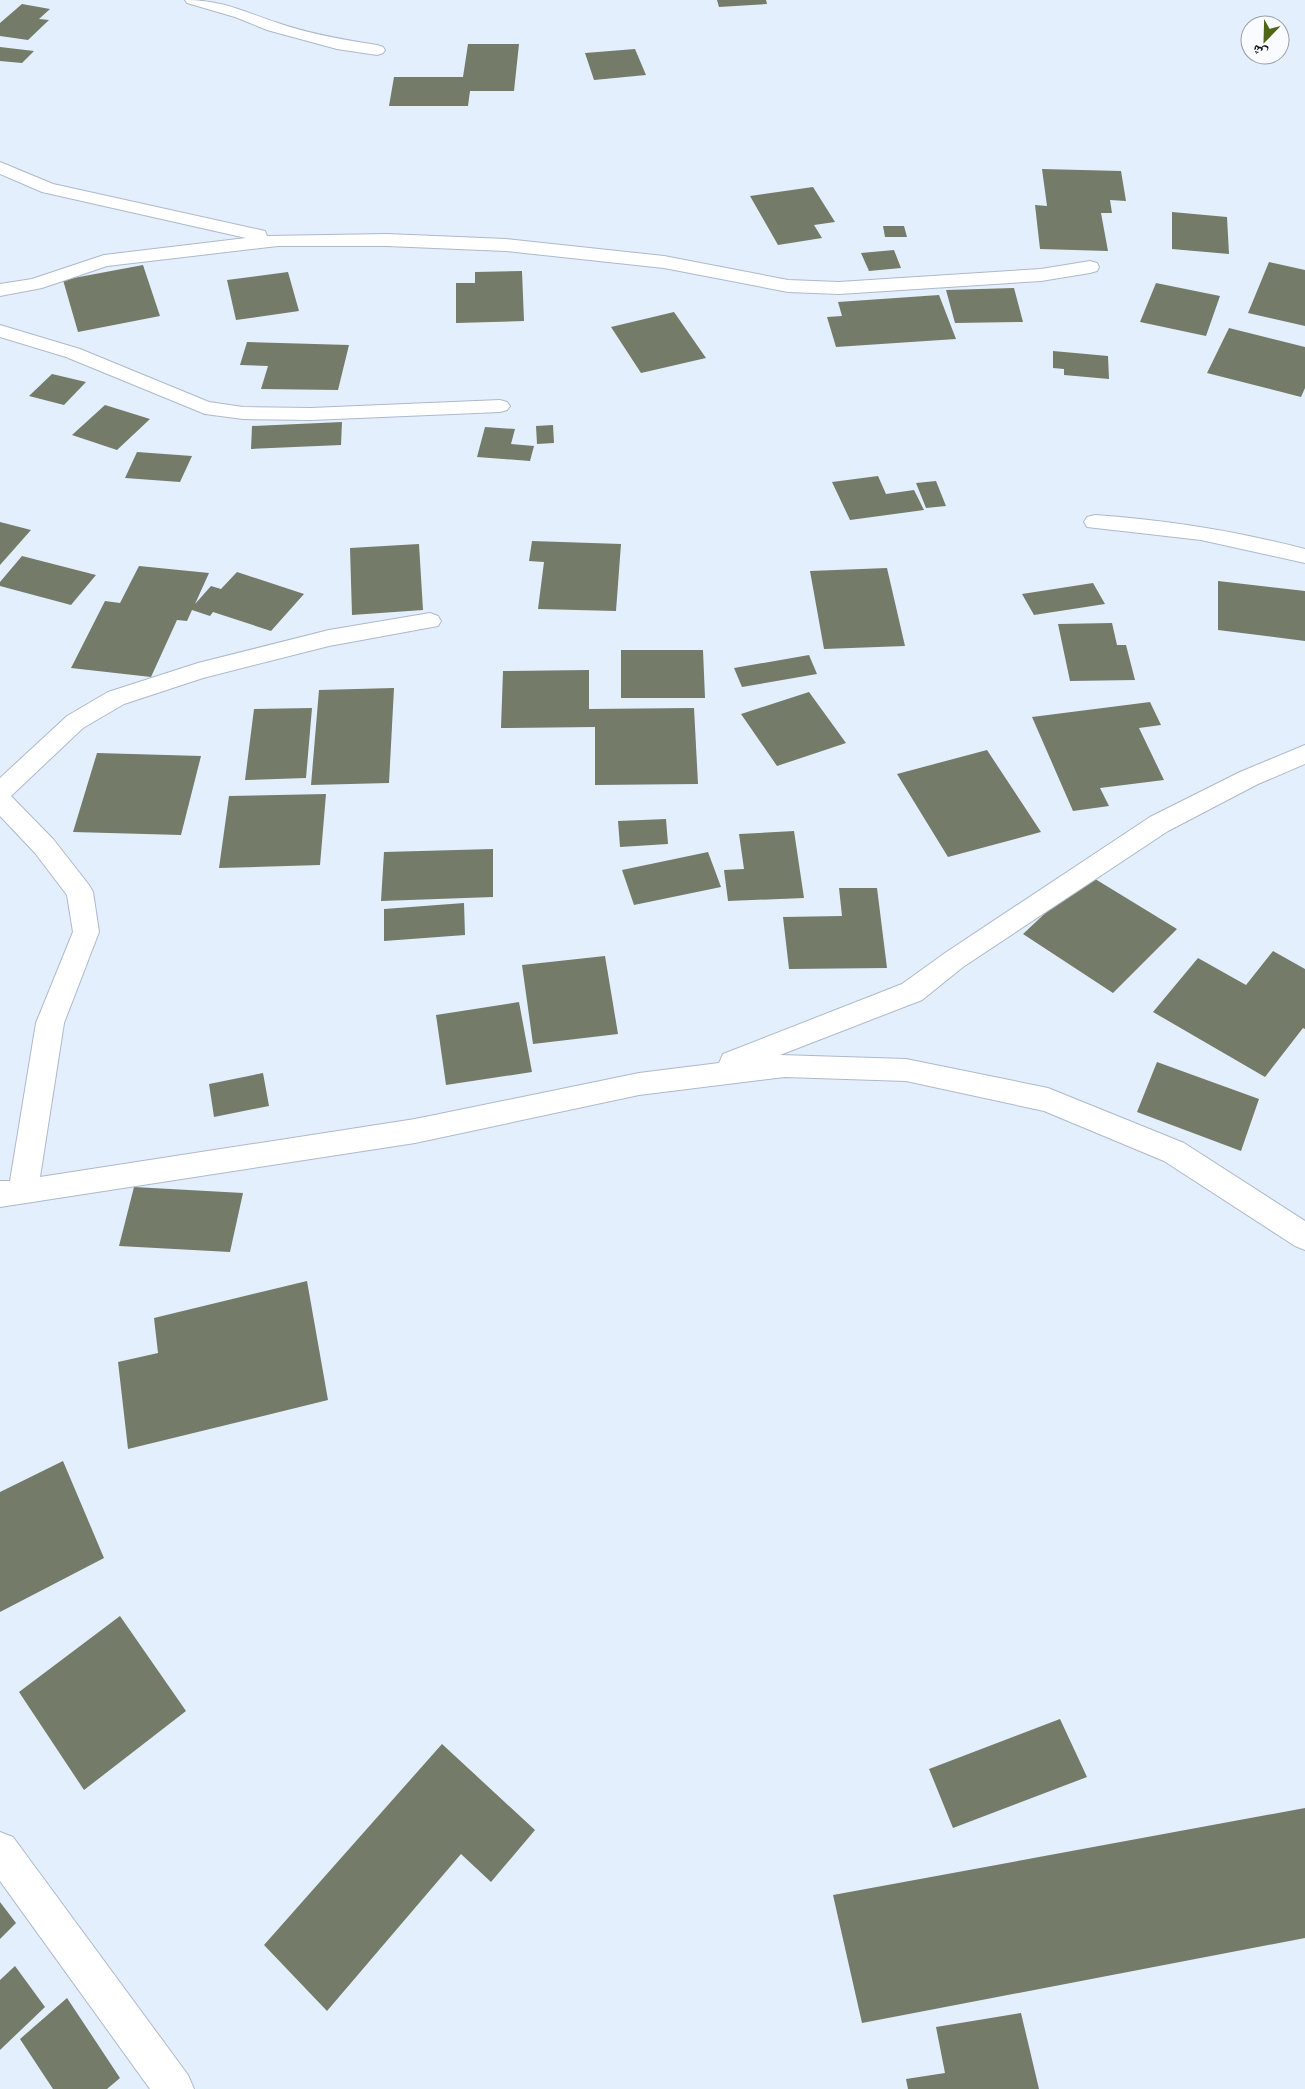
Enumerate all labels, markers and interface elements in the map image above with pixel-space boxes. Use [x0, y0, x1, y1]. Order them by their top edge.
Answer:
north arrow [1240, 15, 1290, 65]
text: ش [1249, 41, 1270, 65]

